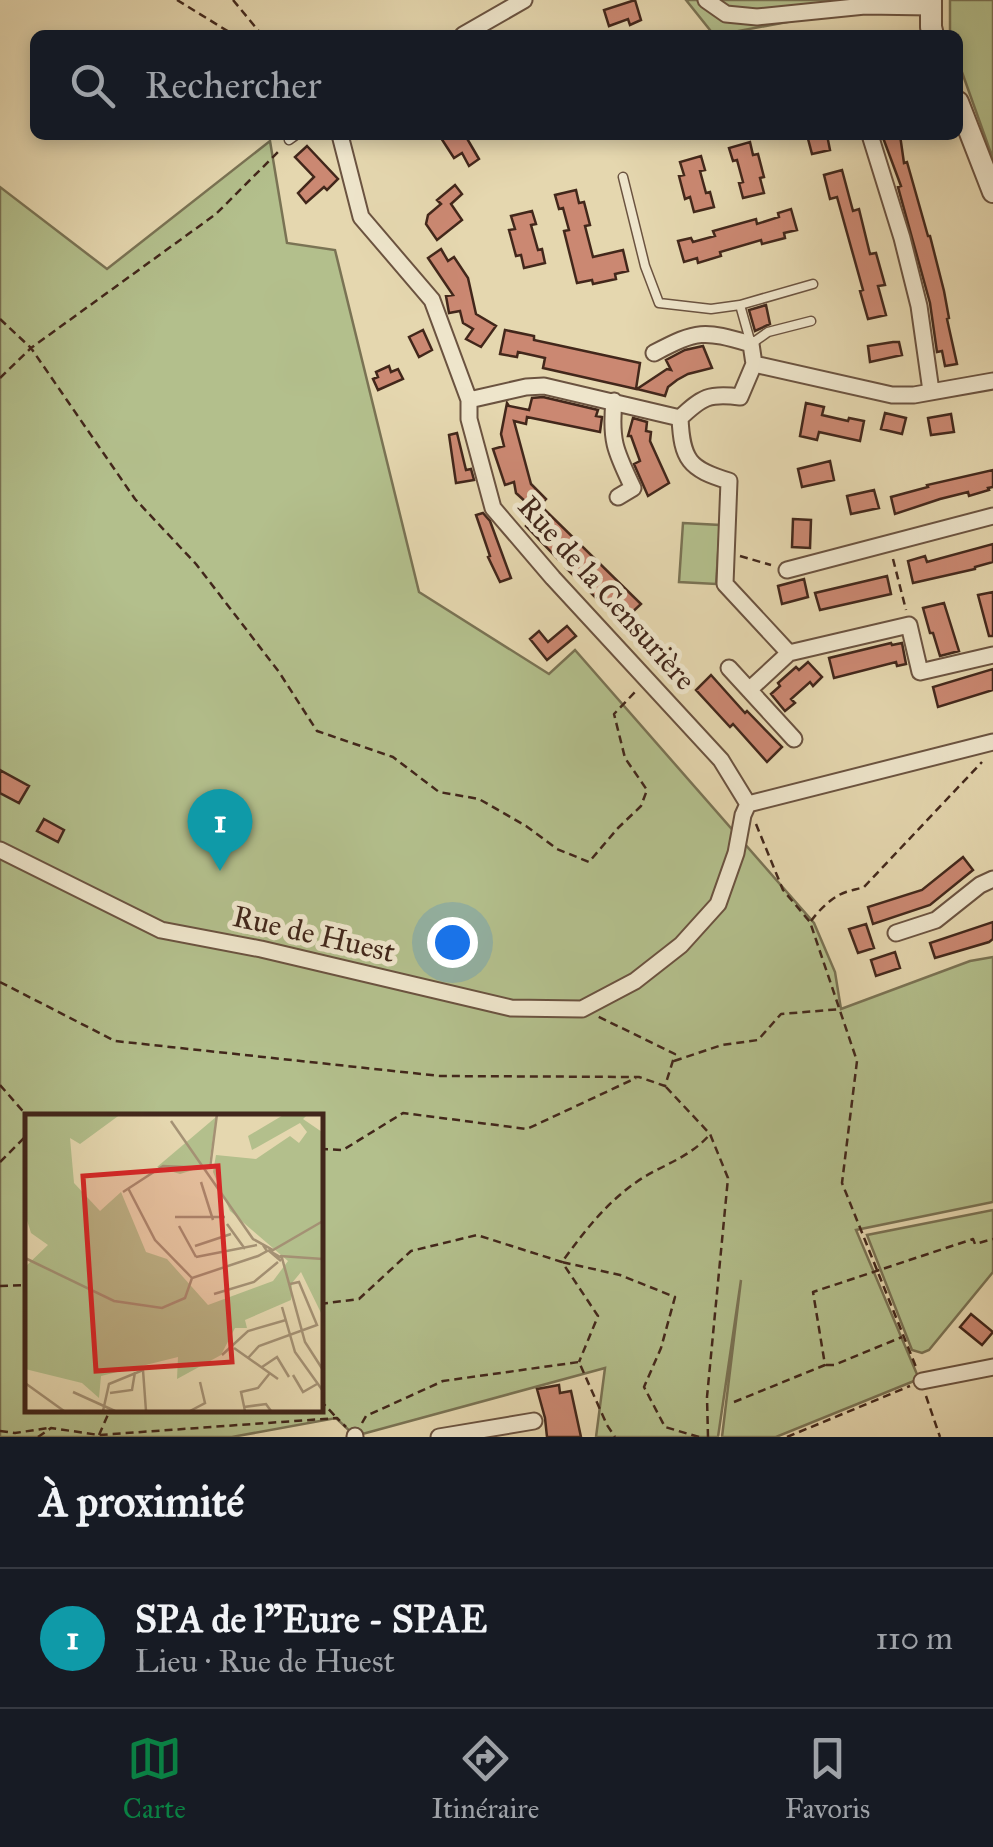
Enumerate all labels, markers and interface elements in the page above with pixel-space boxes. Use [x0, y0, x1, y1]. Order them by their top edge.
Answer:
search box [30, 30, 963, 140]
icon: search [65, 58, 120, 113]
text: Rechercher [145, 62, 321, 108]
street label: Rue de la Censurière [510, 489, 704, 697]
pin: 1 [188, 788, 252, 871]
street label: Rue de Huest [229, 898, 399, 970]
your location [427, 917, 478, 968]
inset map [25, 1114, 322, 1412]
text: À proximité [40, 1476, 244, 1528]
text: SPA de l"Eure - SPAE [135, 1596, 487, 1642]
text: 1 [66, 1619, 79, 1658]
text: 110 m [875, 1619, 953, 1658]
text: Lieu · Rue de Huest [135, 1642, 395, 1681]
tab: Carte [123, 1731, 186, 1826]
tab: Itinéraire [432, 1731, 539, 1826]
tab: Favoris [785, 1731, 870, 1826]

